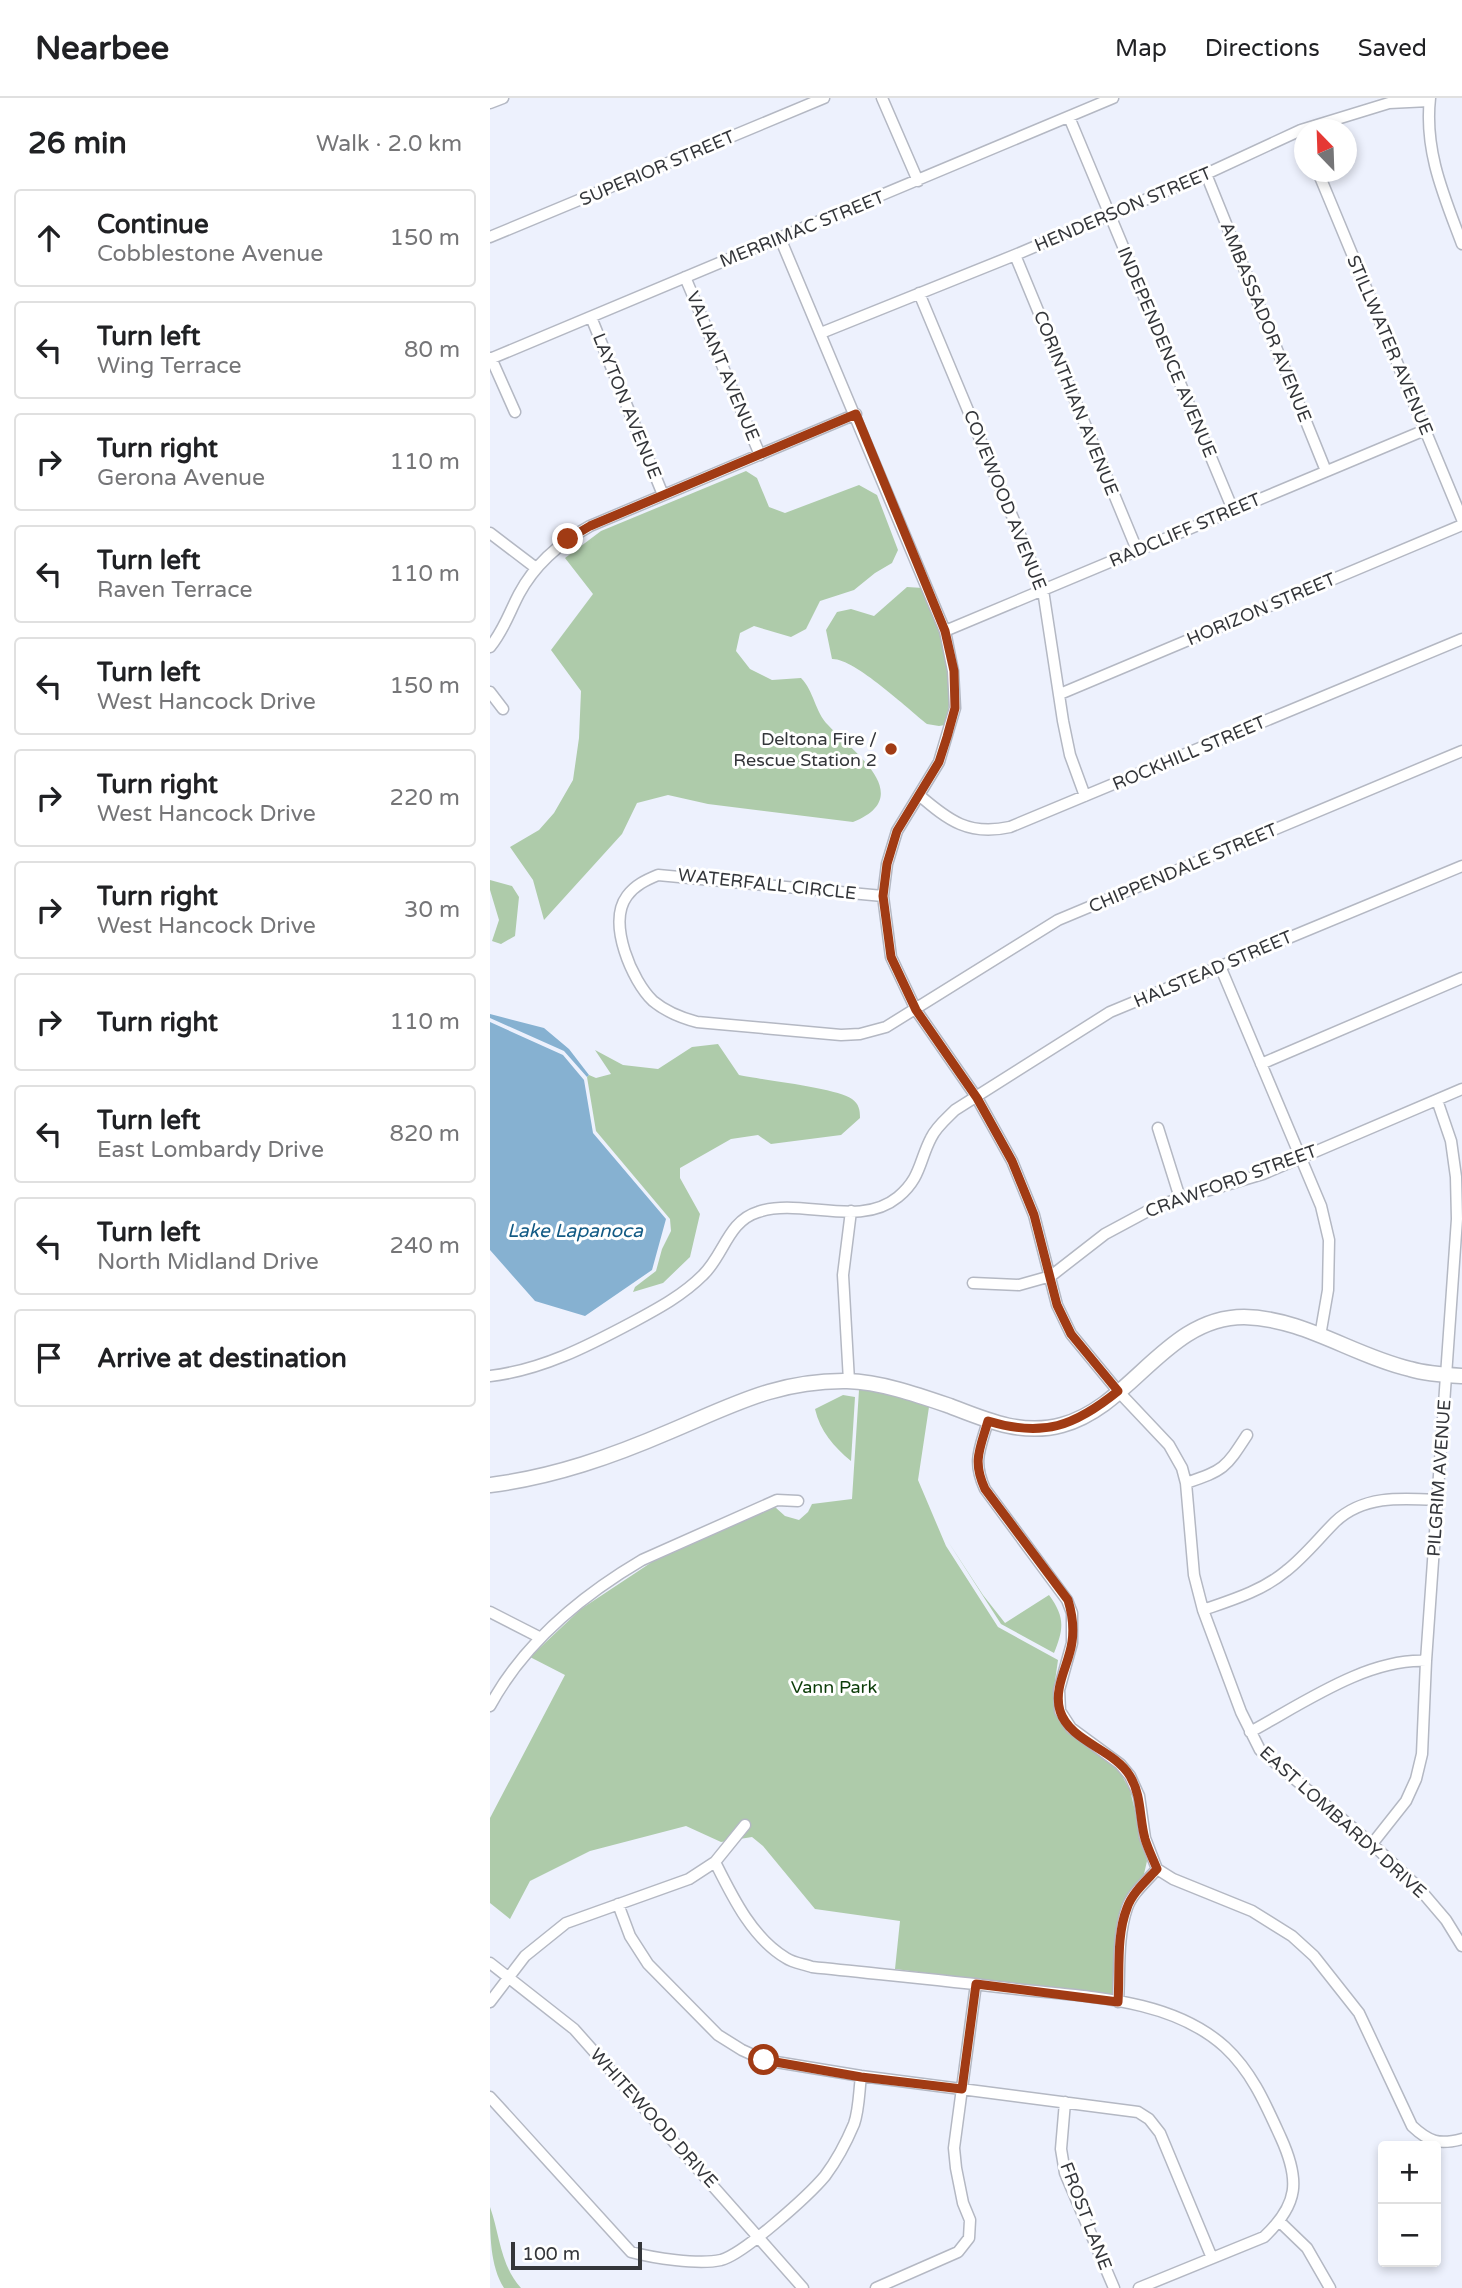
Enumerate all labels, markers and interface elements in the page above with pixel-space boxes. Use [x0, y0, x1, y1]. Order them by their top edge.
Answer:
text: Nearbee [35, 29, 169, 68]
text: Map [1115, 34, 1167, 63]
text: Directions [1205, 34, 1320, 63]
text: Saved [1358, 34, 1427, 63]
north arrow [1294, 119, 1357, 182]
text: 26 min [28, 125, 127, 162]
street label: SUPERIOR STREET [576, 125, 738, 211]
text: Walk · 2.0 km [316, 130, 462, 158]
street label: HENDERSON STREET [1031, 162, 1215, 256]
street label: MERRIMAC STREET [717, 186, 888, 272]
text: Continue [97, 209, 209, 240]
icon: ahead [30, 219, 68, 257]
street label: AMBASSADOR AVENUE [1216, 219, 1316, 425]
text: 150 m [390, 224, 460, 252]
text: Cobblestone Avenue [97, 240, 323, 268]
street label: INDEPENDENCE AVENUE [1113, 243, 1221, 461]
street label: STILLWATER AVENUE [1342, 252, 1438, 438]
street label: VALIANT AVENUE [682, 288, 764, 444]
street label: CORINTHIAN AVENUE [1029, 307, 1123, 499]
text: Turn left [97, 321, 200, 352]
street label: LAYTON AVENUE [588, 330, 666, 482]
icon: left [30, 331, 68, 369]
text: 80 m [404, 336, 460, 364]
text: Wing Terrace [97, 352, 242, 380]
street label: COVEWOOD AVENUE [959, 407, 1051, 593]
text: Turn right [97, 433, 218, 464]
icon: right [30, 443, 68, 481]
text: 110 m [390, 448, 460, 476]
text: Gerona Avenue [97, 464, 265, 492]
street label: RADCLIFF STREET [1106, 488, 1264, 572]
route end [552, 523, 583, 554]
text: Turn left [97, 545, 200, 576]
icon: left [30, 555, 68, 593]
text: 110 m [390, 560, 460, 588]
street label: HORIZON STREET [1183, 568, 1339, 650]
text: Raven Terrace [97, 576, 252, 604]
text: Turn left [97, 657, 200, 688]
icon: left [30, 667, 68, 705]
text: 150 m [390, 672, 460, 700]
text: West Hancock Drive [97, 688, 316, 716]
street label: ROCKHILL STREET [1109, 711, 1269, 795]
place label: Deltona Fire / Rescue Station 2 [733, 728, 877, 771]
marker: Deltona Fire / Rescue Station 2 [883, 741, 899, 757]
text: Turn right [97, 769, 218, 800]
icon: right [30, 779, 68, 817]
text: 220 m [390, 784, 460, 812]
text: West Hancock Drive [97, 800, 316, 828]
street label: CHIPPENDALE STREET [1085, 818, 1281, 918]
street label: WATERFALL CIRCLE [677, 864, 857, 904]
text: Turn right [97, 881, 218, 912]
icon: right [30, 891, 68, 929]
text: 30 m [404, 896, 460, 924]
text: West Hancock Drive [97, 912, 316, 940]
street label: HALSTEAD STREET [1130, 926, 1296, 1012]
icon: right [30, 1003, 68, 1041]
text: Turn right [97, 1007, 218, 1038]
text: 110 m [390, 1008, 460, 1036]
text: Turn left [97, 1105, 200, 1136]
icon: left [30, 1115, 68, 1153]
text: 820 m [390, 1120, 460, 1148]
text: East Lombardy Drive [97, 1136, 324, 1164]
street label: CRAWFORD STREET [1142, 1140, 1320, 1222]
text: Turn left [97, 1217, 200, 1248]
water label: Lake Lapanoca [507, 1220, 644, 1242]
icon: left [30, 1227, 68, 1265]
text: 240 m [390, 1232, 460, 1260]
text: North Midland Drive [97, 1248, 319, 1276]
icon: arrive [30, 1339, 68, 1377]
text: Arrive at destination [97, 1343, 347, 1374]
street label: PILGRIM AVENUE [1423, 1399, 1455, 1557]
park label: Vann Park [791, 1676, 878, 1698]
street label: EAST LOMBARDY DRIVE [1255, 1741, 1431, 1903]
street label: WHITEWOOD DRIVE [585, 2044, 723, 2192]
route start [748, 2044, 779, 2075]
map controls [1378, 2141, 1441, 2267]
button: + [1378, 2141, 1441, 2204]
street label: FROST LANE [1055, 2159, 1117, 2273]
button: − [1378, 2204, 1441, 2267]
scale bar [511, 2239, 642, 2271]
text: 100 m [522, 2243, 580, 2265]

